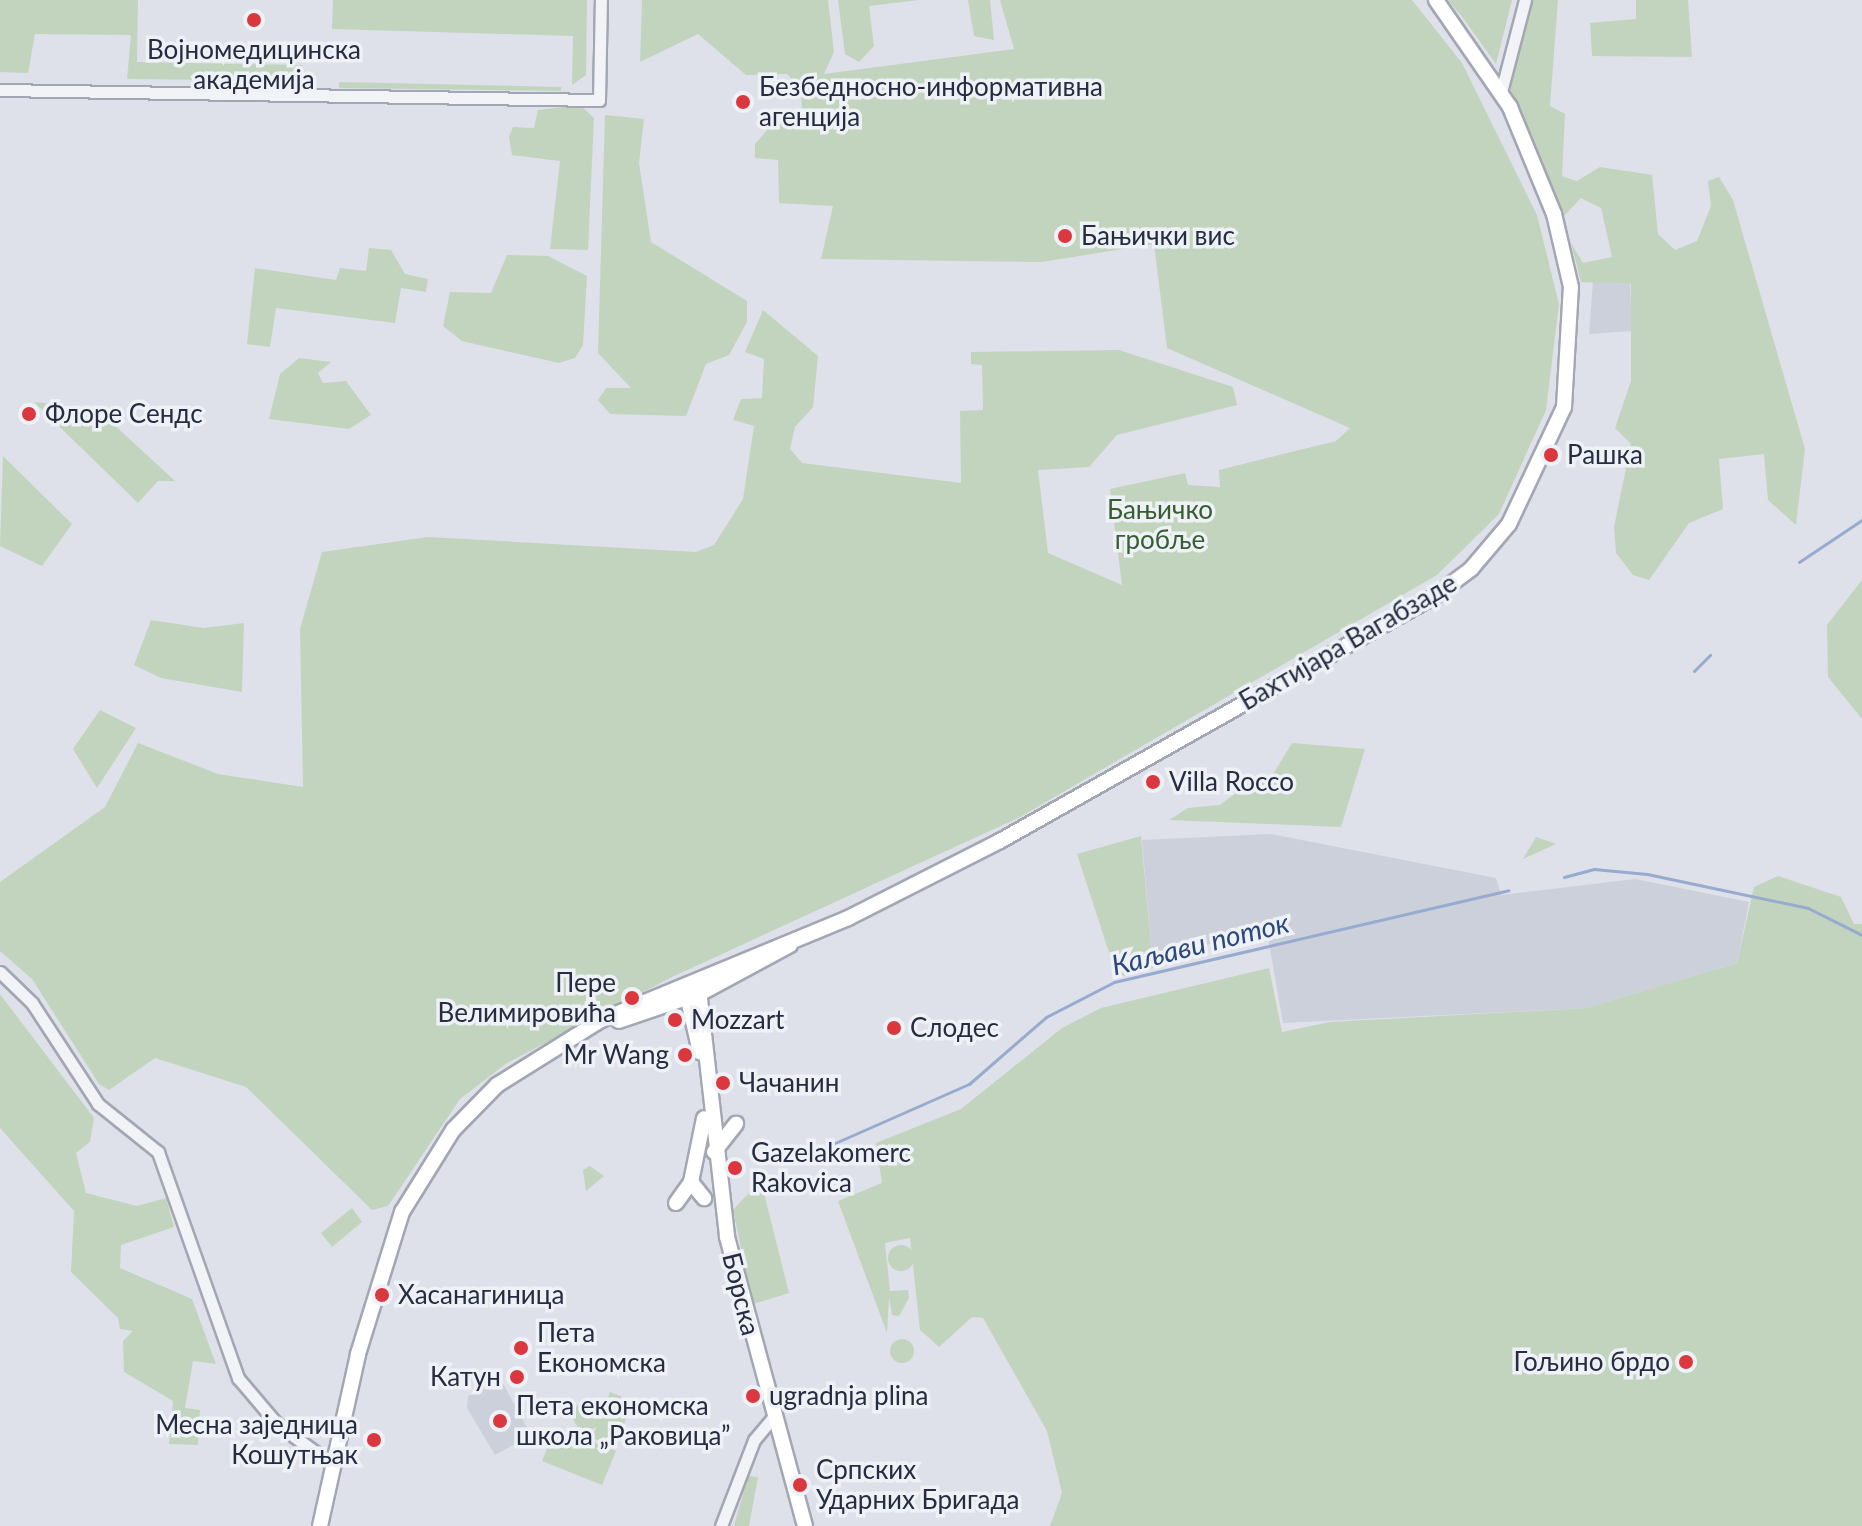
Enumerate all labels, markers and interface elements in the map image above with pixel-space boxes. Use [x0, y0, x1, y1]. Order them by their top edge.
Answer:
marker: Војномедицинска академија [243, 9, 265, 31]
place label: Војномедицинска академија [147, 34, 361, 96]
place label: Безбедносно-информативна агенција [759, 71, 1103, 132]
marker: Безбедносно-информативна агенција [734, 93, 752, 111]
place label: Бањички вис [1081, 220, 1235, 252]
marker: Бањички вис [1056, 227, 1074, 245]
place label: Флоре Сендс [45, 398, 203, 430]
marker: Флоре Сендс [20, 405, 38, 423]
place label: Рашка [1567, 439, 1643, 471]
marker: Рашка [1542, 446, 1560, 464]
park label: Бањичко гробље [1107, 494, 1213, 556]
street label: Бахтијара Вагабзаде [1234, 567, 1462, 717]
place label: Villa Rocco [1169, 766, 1294, 798]
marker: Villa Rocco [1144, 773, 1162, 791]
water label: Каљави поток [1108, 905, 1292, 981]
place label: Пере Велимировића [438, 967, 616, 1028]
marker: Пере Велимировића [623, 989, 641, 1007]
place label: Mozzart [691, 1004, 784, 1036]
marker: Mozzart [666, 1011, 684, 1029]
place label: Слодес [910, 1012, 999, 1044]
marker: Слодес [885, 1019, 903, 1037]
place label: Mr Wang [563, 1039, 669, 1071]
marker: Mr Wang [676, 1046, 694, 1064]
place label: Чачанин [739, 1067, 839, 1099]
marker: Чачанин [714, 1074, 732, 1092]
place label: Gazelakomerc Rakovica [751, 1137, 911, 1198]
marker: Gazelakomerc Rakovica [726, 1159, 744, 1177]
street label: Борска [716, 1249, 766, 1339]
place label: Хасанагиница [398, 1279, 564, 1311]
marker: Хасанагиница [373, 1286, 391, 1304]
place label: Пета Економска [537, 1317, 666, 1378]
marker: Пета Економска [512, 1339, 530, 1357]
place label: Гољино брдо [1514, 1346, 1670, 1378]
marker: Гољино брдо [1677, 1353, 1695, 1371]
place label: Катун [430, 1361, 501, 1393]
marker: Катун [508, 1368, 526, 1386]
place label: ugradnja plina [769, 1380, 928, 1412]
marker: ugradnja plina [744, 1387, 762, 1405]
place label: Пета економска школа „Раковица” [516, 1390, 730, 1452]
place label: Месна заједница Кошутњак [155, 1409, 358, 1470]
marker: Пета економска школа „Раковица” [491, 1412, 509, 1430]
marker: Месна заједница Кошутњак [365, 1431, 383, 1449]
place label: Српских Ударних Бригада [816, 1454, 1019, 1516]
marker: Српских Ударних Бригада [791, 1476, 809, 1494]

